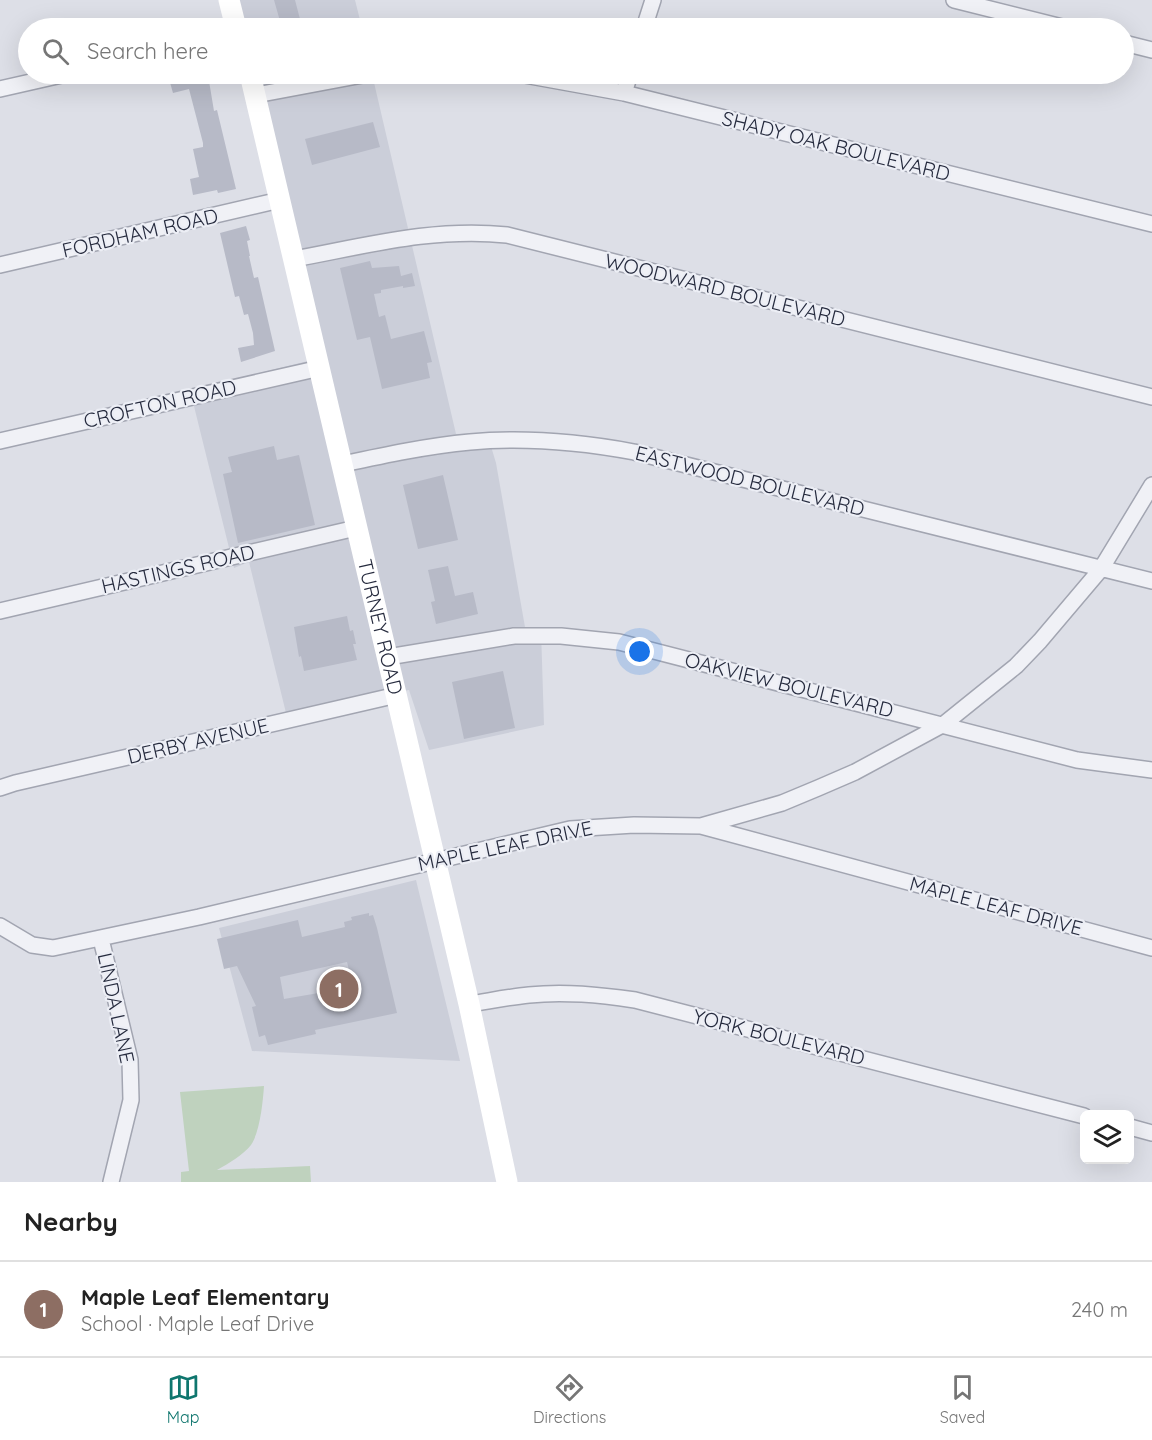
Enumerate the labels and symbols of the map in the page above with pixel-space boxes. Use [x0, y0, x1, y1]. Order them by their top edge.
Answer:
street label: SHADY OAK BOULEVARD [720, 105, 953, 186]
street label: FORDHAM ROAD [59, 202, 220, 263]
street label: WOODWARD BOULEVARD [602, 247, 848, 332]
street label: CROFTON ROAD [81, 374, 239, 433]
street label: EASTWOOD BOULEVARD [633, 440, 867, 521]
street label: HASTINGS ROAD [99, 539, 257, 598]
street label: TURNEY ROAD [353, 557, 409, 697]
your location [625, 637, 654, 666]
street label: OAKVIEW BOULEVARD [682, 647, 896, 723]
street label: DERBY AVENUE [125, 712, 271, 769]
street label: MAPLE LEAF DRIVE [415, 815, 595, 876]
street label: MAPLE LEAF DRIVE [907, 870, 1085, 941]
street label: LINDA LANE [93, 950, 140, 1065]
pin: 1 [320, 966, 358, 1012]
street label: YORK BOULEVARD [691, 1003, 868, 1070]

